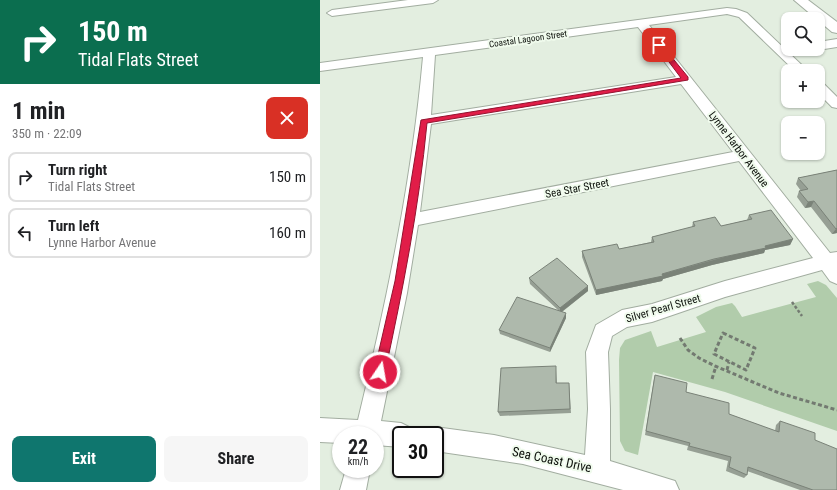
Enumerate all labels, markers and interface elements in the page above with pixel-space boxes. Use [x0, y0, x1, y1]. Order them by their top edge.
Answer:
map controls [781, 12, 825, 160]
button: search [781, 12, 825, 56]
text: 150 m [78, 15, 148, 48]
icon: right [12, 16, 64, 68]
pin [642, 28, 676, 62]
street label: Coastal Lagoon Street [488, 29, 568, 49]
icon: arrive [648, 34, 670, 56]
text: Tidal Flats Street [78, 49, 199, 70]
button: + [781, 64, 825, 108]
text: 1 min [12, 97, 65, 125]
button: close [266, 97, 308, 139]
street label: Lynne Harbor Avenue [706, 109, 771, 190]
button: − [781, 116, 825, 160]
text: 350 m · 22:09 [12, 126, 82, 141]
text: Turn right [48, 161, 107, 179]
icon: right [14, 166, 36, 188]
text: 150 m [269, 168, 306, 186]
street label: Sea Star Street [544, 176, 610, 201]
text: Tidal Flats Street [48, 179, 135, 194]
text: Turn left [48, 217, 99, 235]
icon: left [14, 222, 36, 244]
text: 160 m [269, 224, 306, 242]
text: Lynne Harbor Avenue [48, 235, 156, 250]
street label: Silver Pearl Street [624, 292, 702, 325]
position arrow [359, 351, 401, 393]
speed limit sign: 30 [392, 426, 444, 478]
text: 22 [348, 435, 368, 459]
button: Exit [12, 436, 156, 482]
button: Share [164, 436, 308, 482]
street label: Sea Coast Drive [511, 444, 593, 475]
text: km/h [348, 456, 368, 467]

